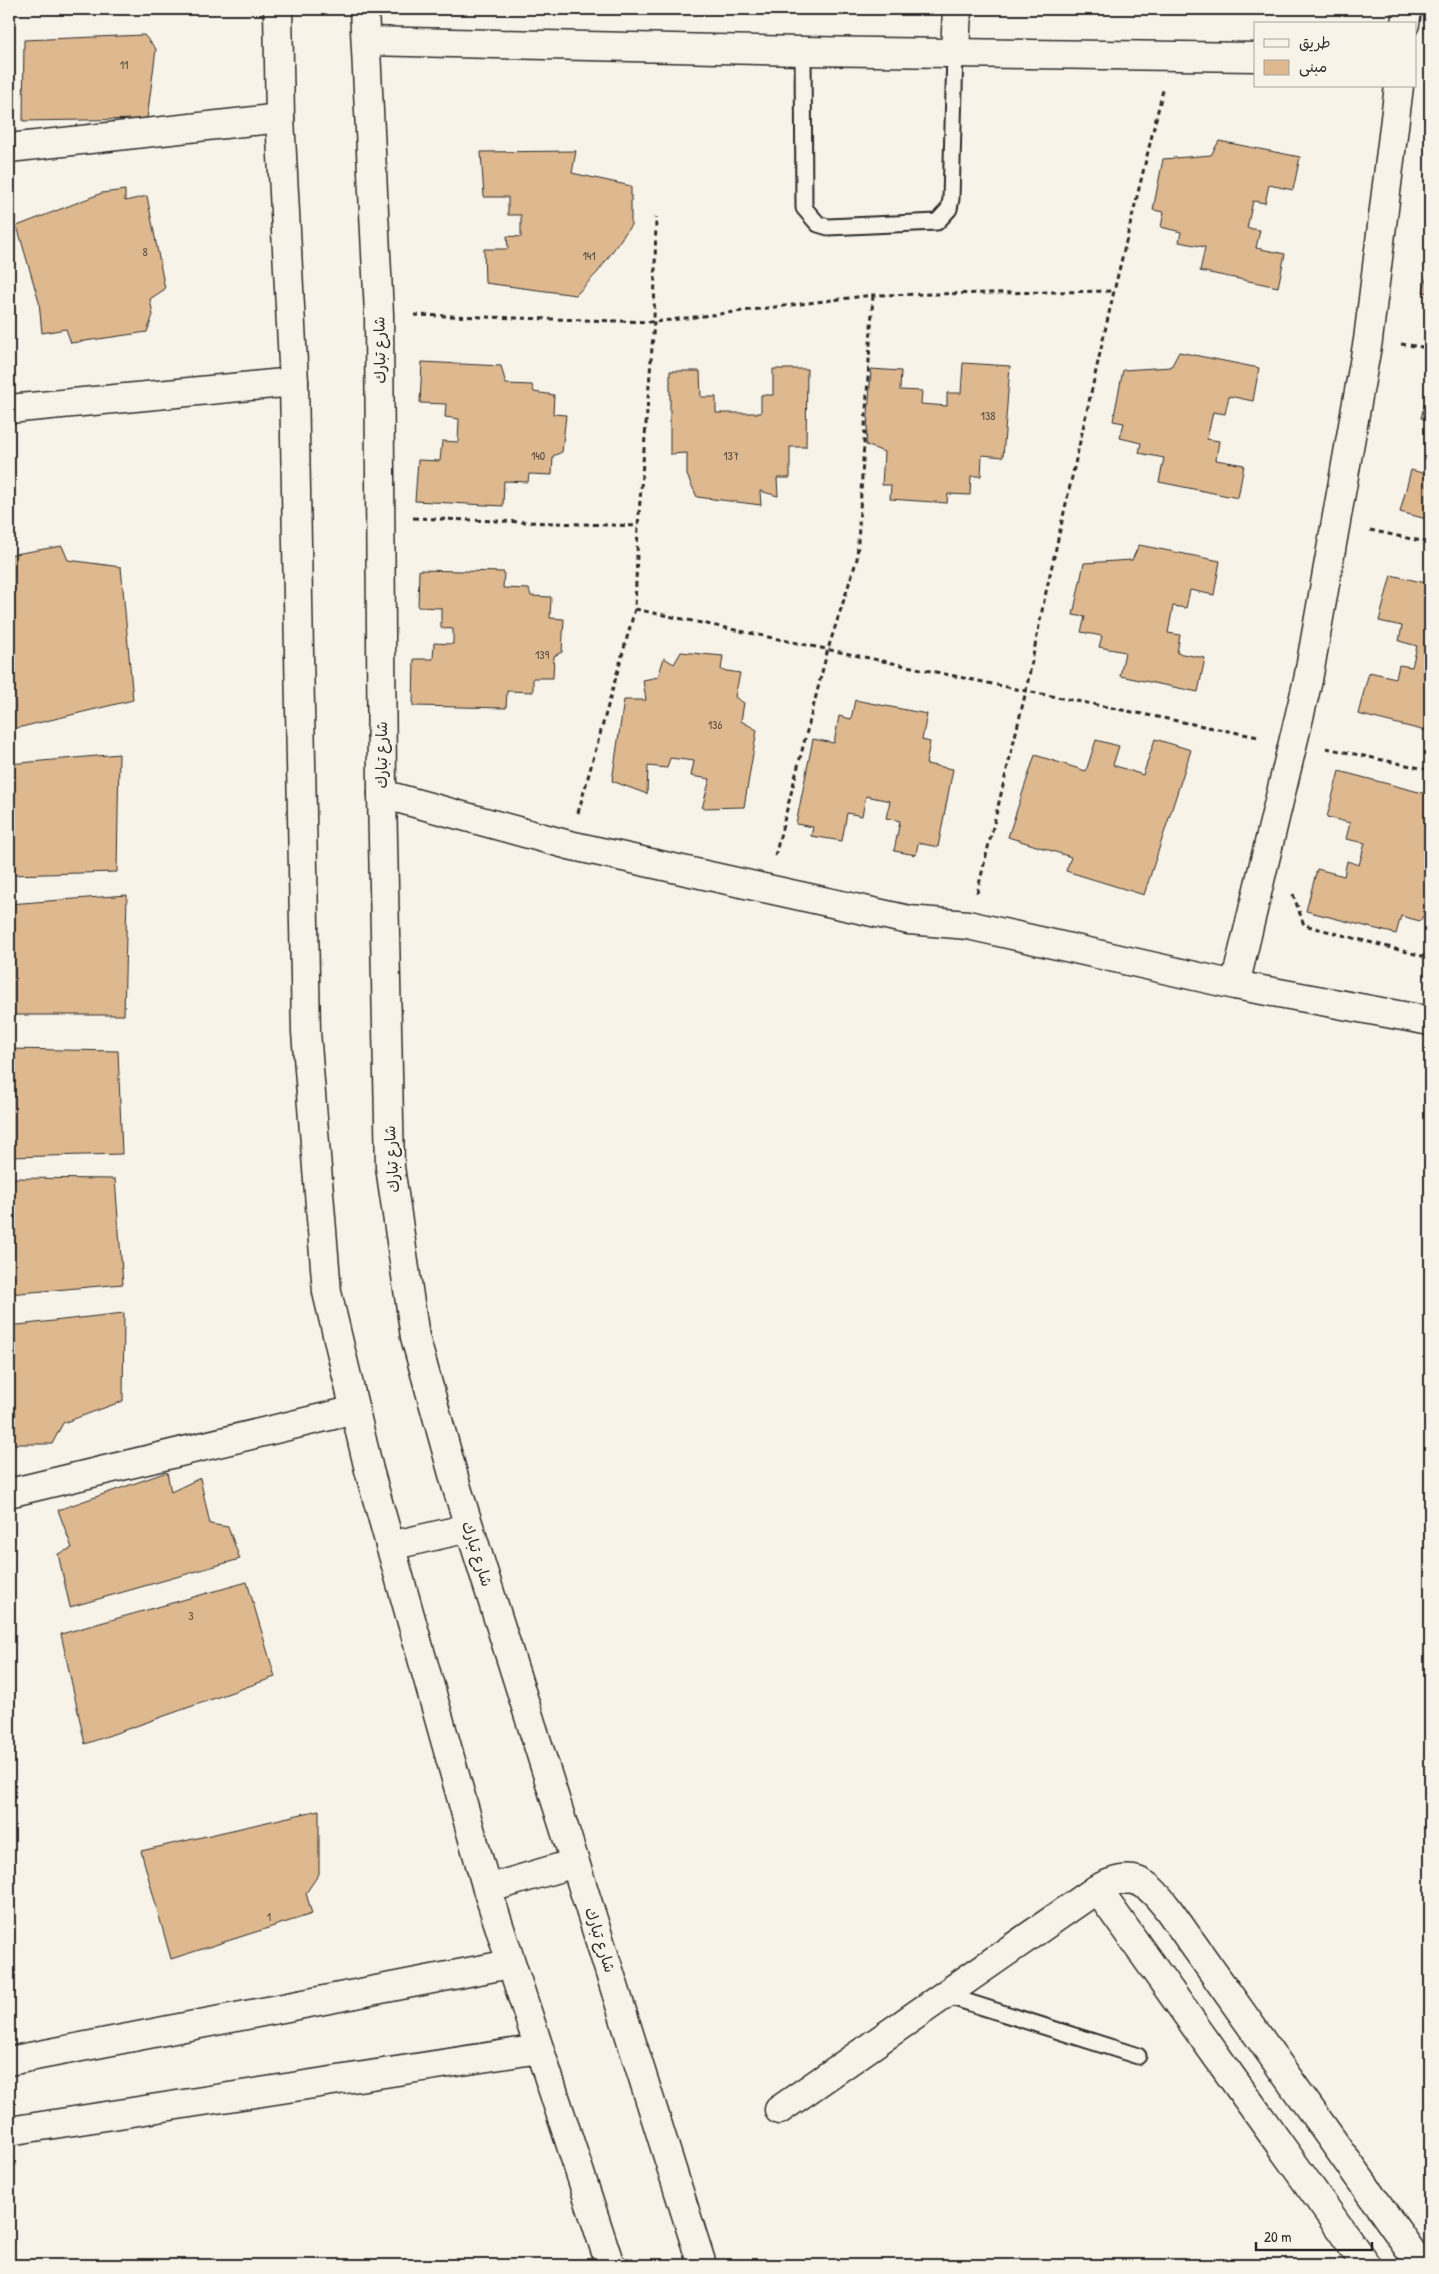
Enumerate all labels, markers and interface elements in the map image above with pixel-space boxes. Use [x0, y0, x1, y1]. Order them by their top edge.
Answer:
legend [1254, 22, 1416, 88]
text: طريق [1299, 32, 1331, 53]
house number: 11 [120, 56, 128, 73]
text: مبنى [1299, 56, 1327, 77]
house number: 8 [142, 243, 148, 260]
house number: 141 [582, 247, 596, 264]
street label: شارع تبارك [368, 316, 391, 384]
house number: 138 [981, 407, 995, 424]
house number: 140 [531, 447, 545, 464]
house number: 137 [723, 447, 739, 464]
house number: 139 [535, 646, 550, 663]
house number: 136 [708, 716, 722, 733]
street label: شارع تبارك [371, 721, 392, 789]
street label: شارع تبارك [379, 1125, 404, 1193]
street label: شارع تبارك [457, 1519, 498, 1589]
house number: 3 [188, 1607, 194, 1624]
street label: شارع تبارك [580, 1905, 621, 1975]
house number: 1 [267, 1908, 271, 1925]
scale bar [1256, 2219, 1373, 2251]
text: 20 m [1264, 2226, 1291, 2247]

